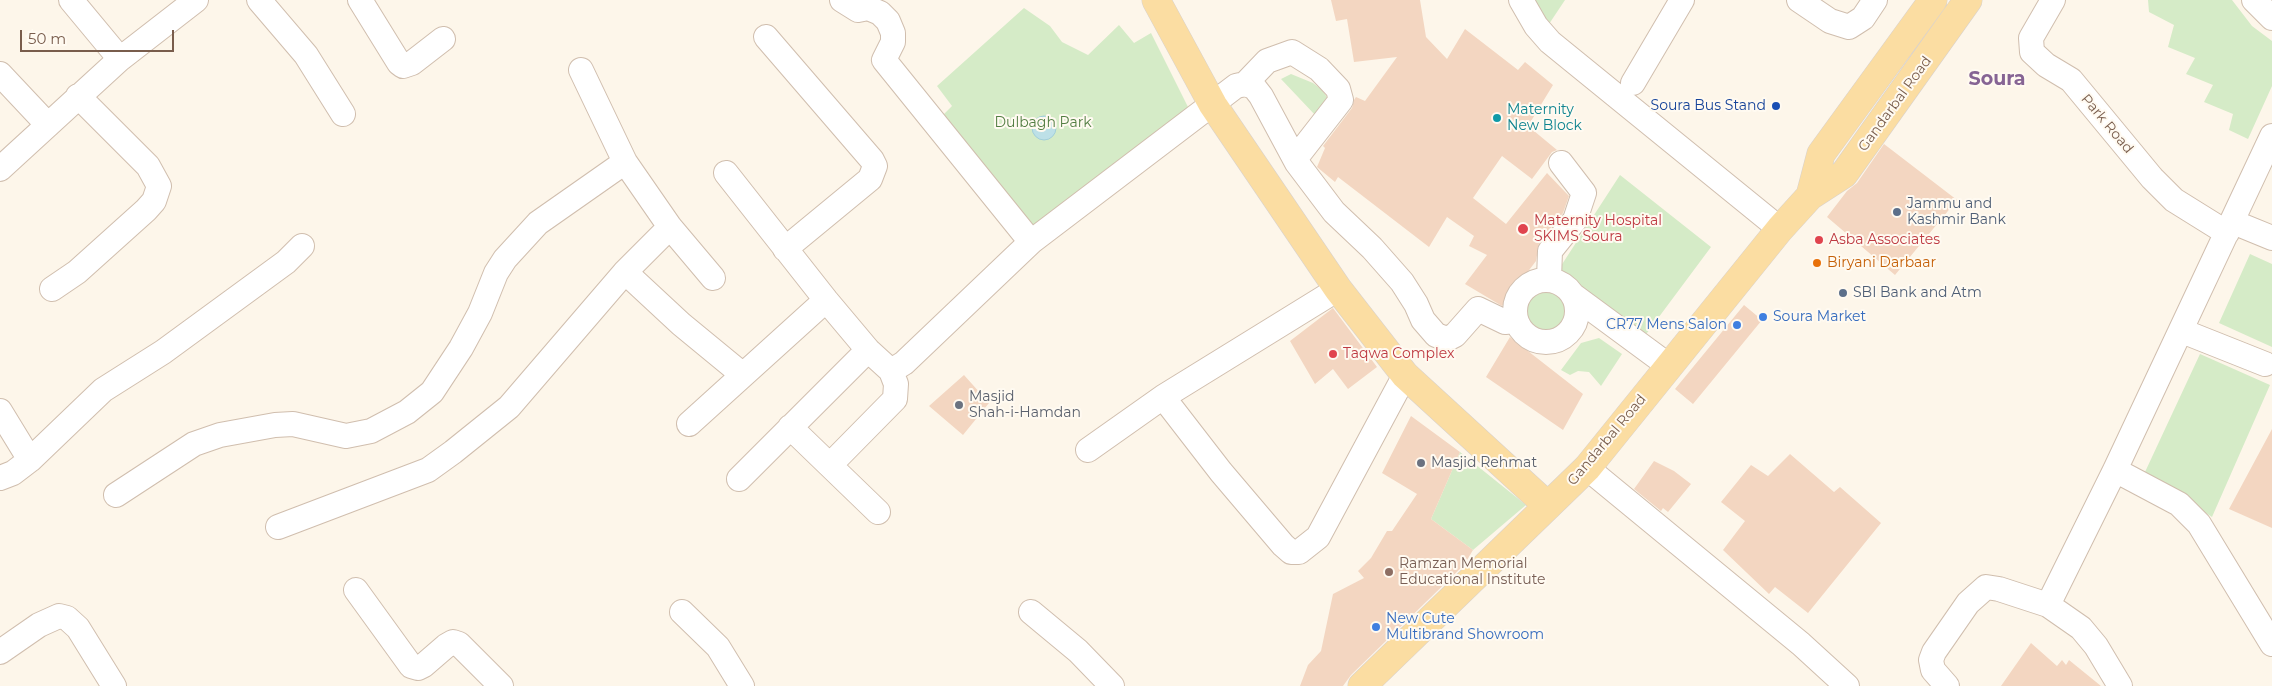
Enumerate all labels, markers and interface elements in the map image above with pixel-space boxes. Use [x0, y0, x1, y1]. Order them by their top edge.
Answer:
scale bar [22, 20, 176, 52]
text: 50 m [28, 29, 66, 48]
street label: Gandarbal Road [1855, 53, 1935, 155]
district label: Soura [1969, 68, 2025, 90]
street label: Park Road [2077, 91, 2137, 157]
place label: Soura Bus Stand [1651, 98, 1766, 114]
marker: Soura Bus Stand [1770, 100, 1782, 112]
place label: Maternity New Block [1507, 102, 1582, 134]
marker: Maternity New Block [1491, 112, 1503, 124]
park label: Dulbagh Park [994, 115, 1092, 131]
place label: Jammu and Kashmir Bank [1907, 196, 2006, 228]
marker: Jammu and Kashmir Bank [1891, 206, 1903, 218]
place label: Maternity Hospital SKIMS Soura [1534, 213, 1662, 246]
marker: Maternity Hospital SKIMS Soura [1516, 222, 1530, 236]
place label: Asba Associates [1829, 232, 1940, 248]
marker: Asba Associates [1813, 234, 1825, 246]
place label: Biryani Darbaar [1827, 255, 1936, 271]
marker: Biryani Darbaar [1811, 257, 1823, 269]
place label: SBI Bank and Atm [1853, 285, 1982, 301]
marker: SBI Bank and Atm [1837, 287, 1849, 299]
place label: Soura Market [1773, 309, 1866, 325]
marker: Soura Market [1757, 311, 1769, 323]
place label: CR77 Mens Salon [1606, 317, 1727, 333]
marker: CR77 Mens Salon [1731, 319, 1743, 331]
place label: Taqwa Complex [1343, 346, 1455, 362]
marker: Taqwa Complex [1327, 348, 1339, 360]
place label: Masjid Shah-i-Hamdan [969, 389, 1081, 422]
street label: Gandarbal Road [1564, 391, 1650, 489]
marker: Masjid Shah-i-Hamdan [953, 399, 965, 411]
place label: Masjid Rehmat [1431, 455, 1537, 471]
marker: Masjid Rehmat [1415, 457, 1427, 469]
place label: Ramzan Memorial Educational Institute [1399, 556, 1546, 588]
marker: Ramzan Memorial Educational Institute [1383, 566, 1395, 578]
place label: New Cute Multibrand Showroom [1386, 611, 1544, 644]
marker: New Cute Multibrand Showroom [1370, 621, 1382, 633]

